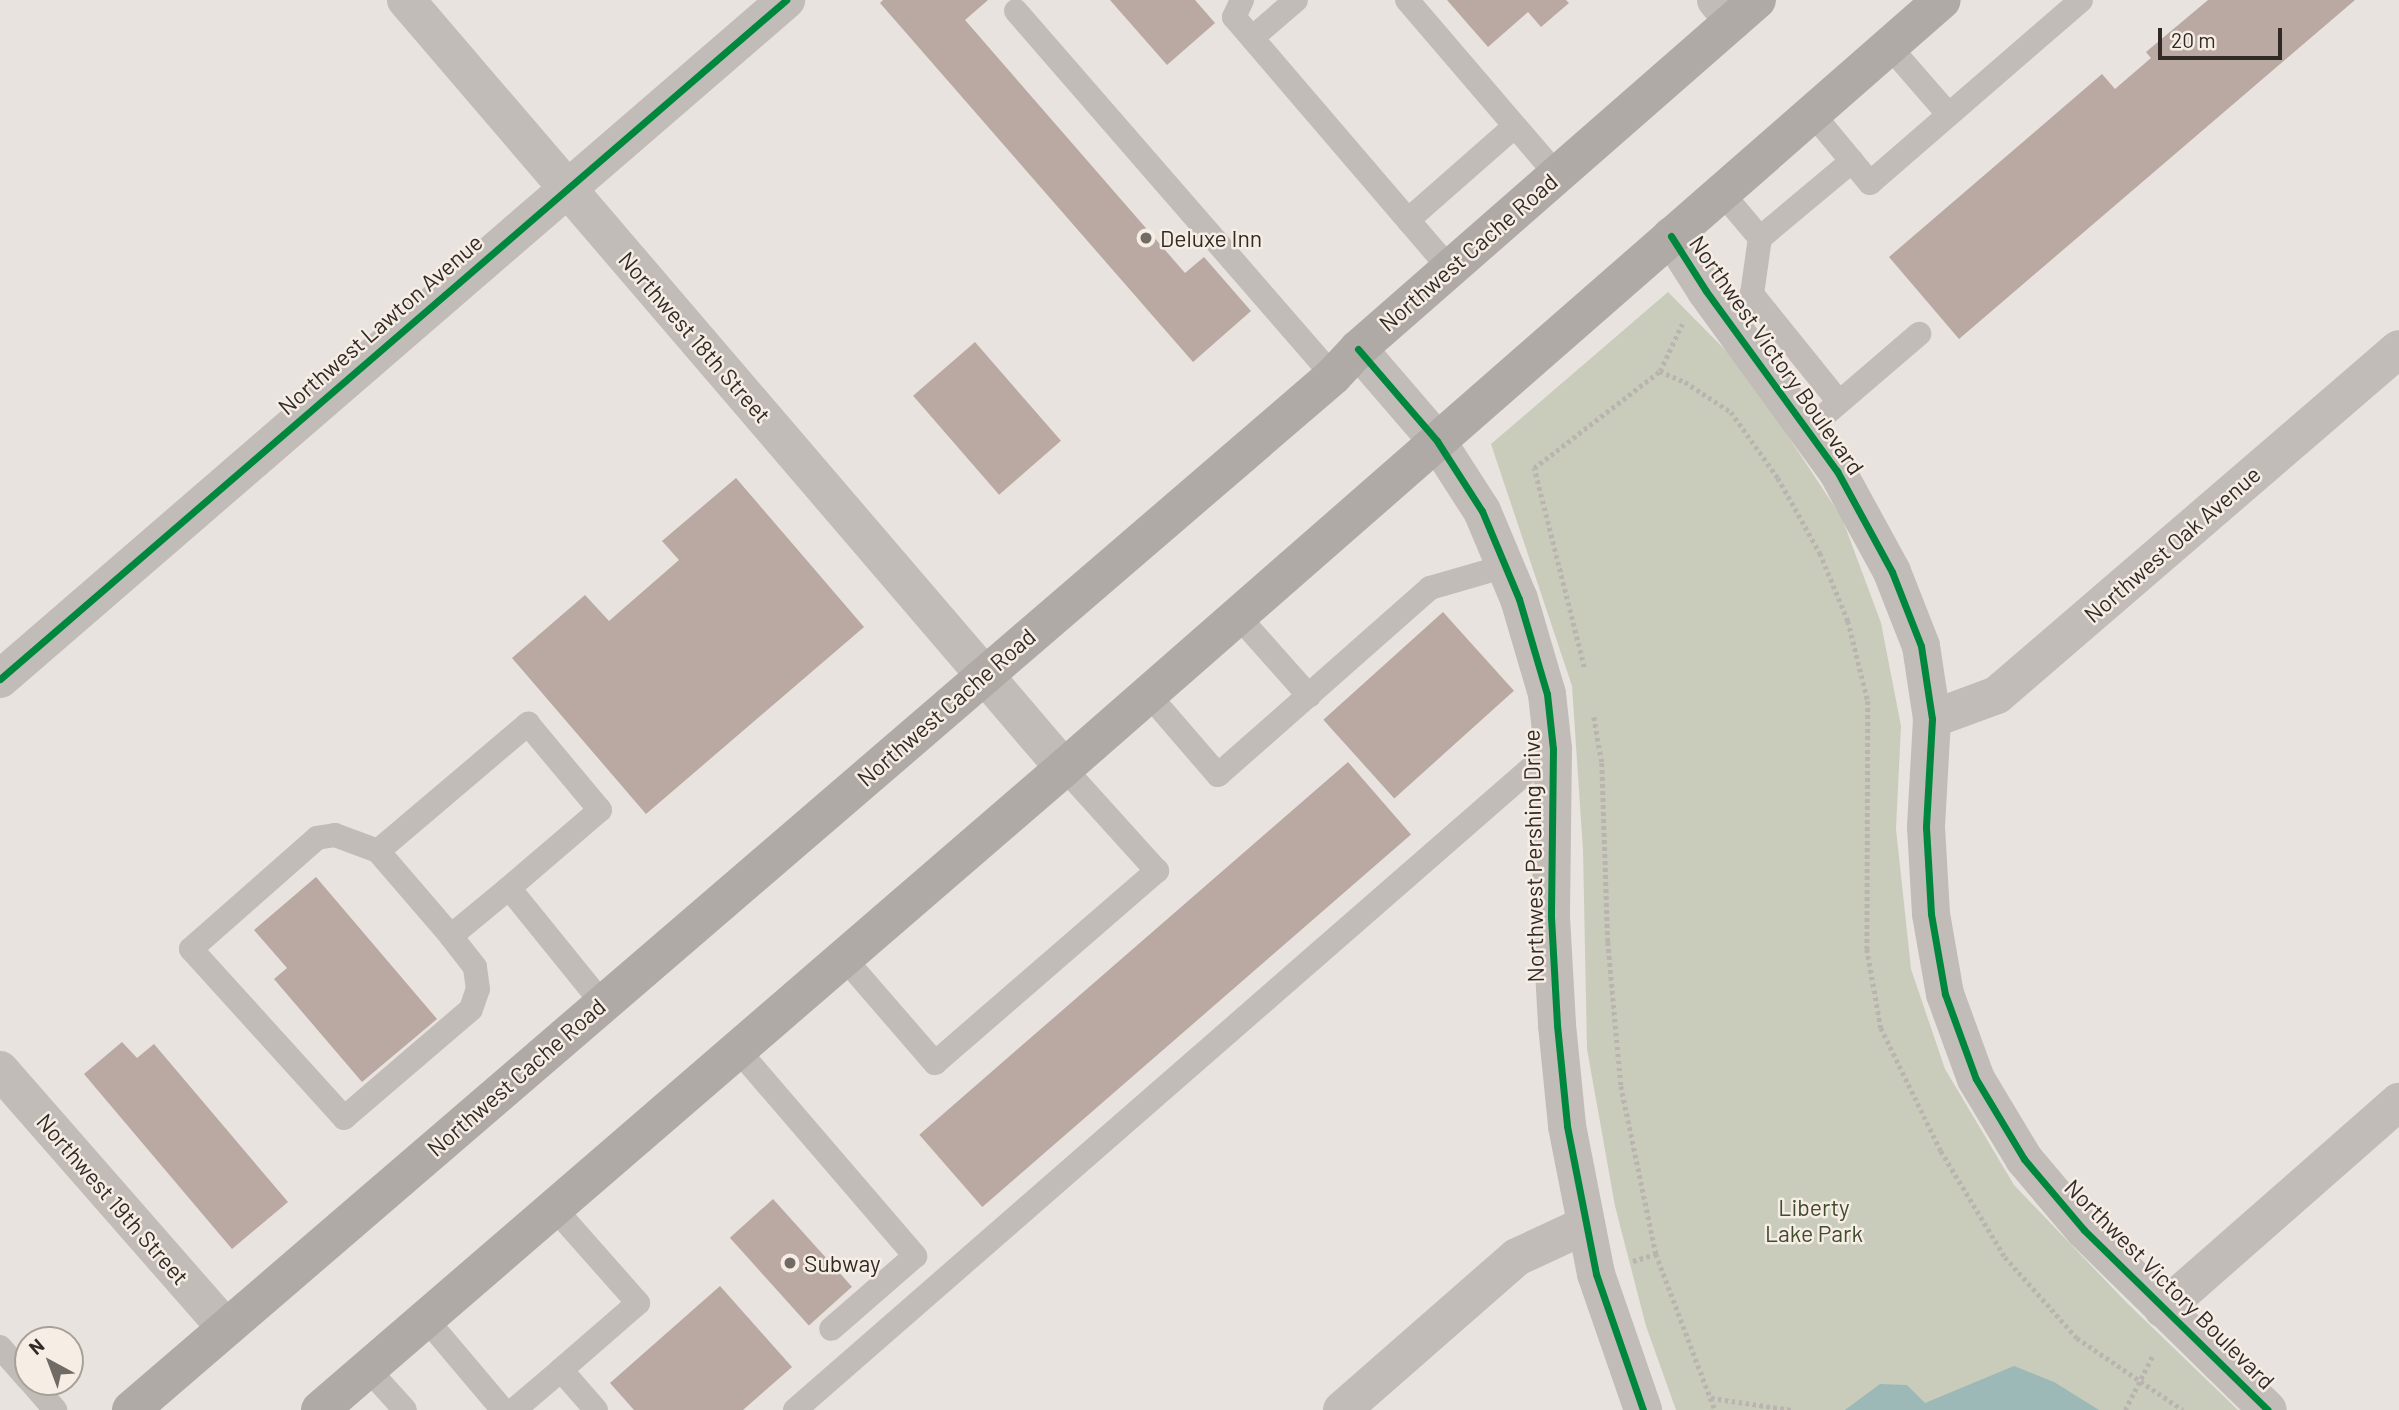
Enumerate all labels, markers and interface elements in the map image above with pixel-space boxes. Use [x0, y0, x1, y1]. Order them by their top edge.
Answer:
scale bar [2161, 14, 2285, 58]
text: 20 m [2171, 27, 2216, 52]
street label: Northwest Cache Road [1373, 167, 1563, 337]
place label: Deluxe Inn [1160, 224, 1262, 252]
street label: Northwest Lawton Avenue [272, 228, 488, 420]
marker: Deluxe Inn [1138, 230, 1154, 246]
street label: Northwest Victory Boulevard [1684, 230, 1870, 480]
street label: Northwest 18th Street [613, 246, 777, 428]
street label: Northwest Oak Avenue [2078, 460, 2266, 628]
street label: Northwest Cache Road [851, 622, 1041, 792]
street label: Northwest Pershing Drive [1517, 729, 1549, 983]
street label: Northwest Cache Road [421, 992, 611, 1162]
street label: Northwest 19th Street [31, 1108, 195, 1290]
street label: Northwest Victory Boulevard [2059, 1173, 2281, 1395]
park label: Liberty Lake Park [1765, 1193, 1863, 1247]
place label: Subway [804, 1249, 881, 1277]
marker: Subway [782, 1255, 798, 1271]
north arrow [14, 1326, 84, 1396]
text: N [24, 1333, 49, 1359]

